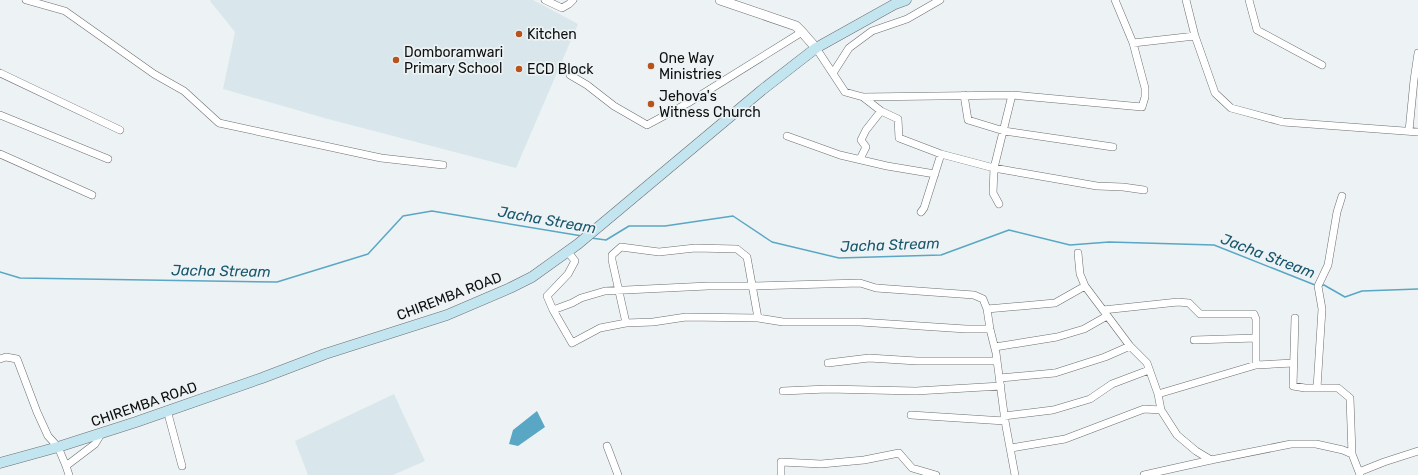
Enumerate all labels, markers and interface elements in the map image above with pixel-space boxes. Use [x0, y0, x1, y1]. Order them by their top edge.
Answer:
place label: Kitchen [527, 26, 577, 43]
marker: Kitchen [514, 29, 524, 39]
place label: Domboramwari Primary School [404, 44, 503, 77]
place label: One Way Ministries [659, 50, 722, 83]
marker: Domboramwari Primary School [391, 55, 401, 65]
place label: ECD Block [527, 61, 594, 78]
marker: One Way Ministries [646, 61, 656, 71]
marker: ECD Block [514, 64, 524, 74]
place label: Jehova's Witness Church [659, 88, 761, 121]
marker: Jehova's Witness Church [646, 99, 656, 109]
water label: Jacha Stream [497, 203, 597, 237]
water label: Jacha Stream [1218, 230, 1318, 282]
water label: Jacha Stream [840, 234, 940, 256]
water label: Jacha Stream [171, 261, 271, 281]
street label: CHIREMBA ROAD [394, 269, 504, 324]
street label: CHIREMBA ROAD [89, 378, 199, 431]

